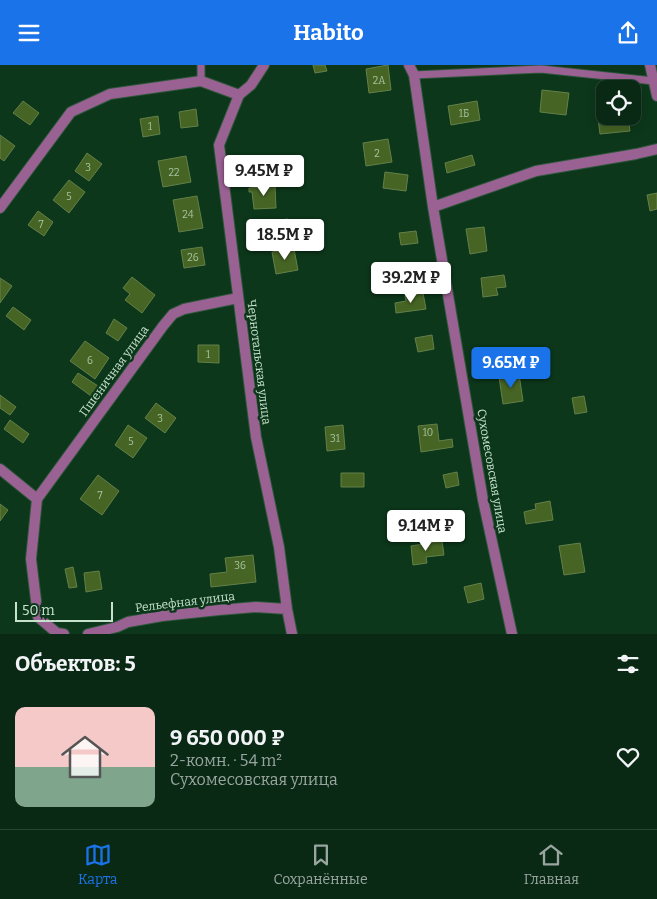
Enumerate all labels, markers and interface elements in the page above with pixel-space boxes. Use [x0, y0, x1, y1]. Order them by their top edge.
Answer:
icon: menu [15, 19, 43, 47]
text: Habito [293, 19, 364, 46]
icon: share [614, 19, 642, 47]
house number: 2А [373, 75, 386, 87]
map controls [596, 80, 641, 125]
button: locate [596, 80, 641, 125]
house number: 1Б [459, 108, 469, 120]
house number: 1 [148, 121, 152, 133]
house number: 2 [374, 148, 380, 160]
pin: 9.45M ₽ [218, 155, 310, 197]
text: 9.45M ₽ [235, 161, 293, 180]
house number: 3 [85, 162, 91, 174]
house number: 22 [169, 167, 179, 179]
house number: 5 [66, 191, 72, 203]
house number: 24 [182, 209, 194, 221]
house number: 7 [38, 219, 44, 231]
pin: 18.5M ₽ [239, 219, 331, 261]
text: 18.5M ₽ [257, 225, 313, 244]
house number: 26 [187, 252, 199, 264]
pin: 39.2M ₽ [365, 261, 457, 304]
text: 39.2M ₽ [382, 268, 440, 287]
street label: Чернотальская улица [244, 299, 274, 426]
street label: Пшеничная улица [76, 323, 152, 419]
pin: 9.65M ₽ [465, 347, 557, 389]
house number: 1 [206, 349, 210, 361]
text: 9.65M ₽ [482, 353, 540, 372]
house number: 6 [87, 355, 93, 367]
street label: Сухомесовская улица [474, 408, 510, 535]
house number: 3 [157, 413, 163, 425]
house number: 10 [423, 427, 433, 439]
house number: 31 [330, 433, 340, 445]
house number: 5 [128, 436, 134, 448]
house number: 7 [97, 490, 103, 502]
pin: 9.14M ₽ [380, 509, 472, 552]
text: 9.14M ₽ [398, 516, 454, 535]
house number: 36 [234, 560, 246, 572]
street label: Рельефная улица [134, 589, 236, 615]
scale bar [15, 599, 112, 622]
text: 50 m [22, 602, 55, 619]
icon: filters [614, 650, 642, 678]
text: Объектов: 5 [15, 651, 136, 677]
text: 9 650 000 ₽ [170, 725, 284, 751]
icon: home [55, 727, 115, 787]
icon: heart [614, 743, 642, 771]
text: 2-комн. · 54 m² [170, 751, 282, 770]
text: Сухомесовская улица [170, 770, 338, 789]
tab: Карта [78, 841, 118, 888]
tab: Сохранённые [274, 841, 368, 888]
tab: Главная [524, 841, 579, 888]

